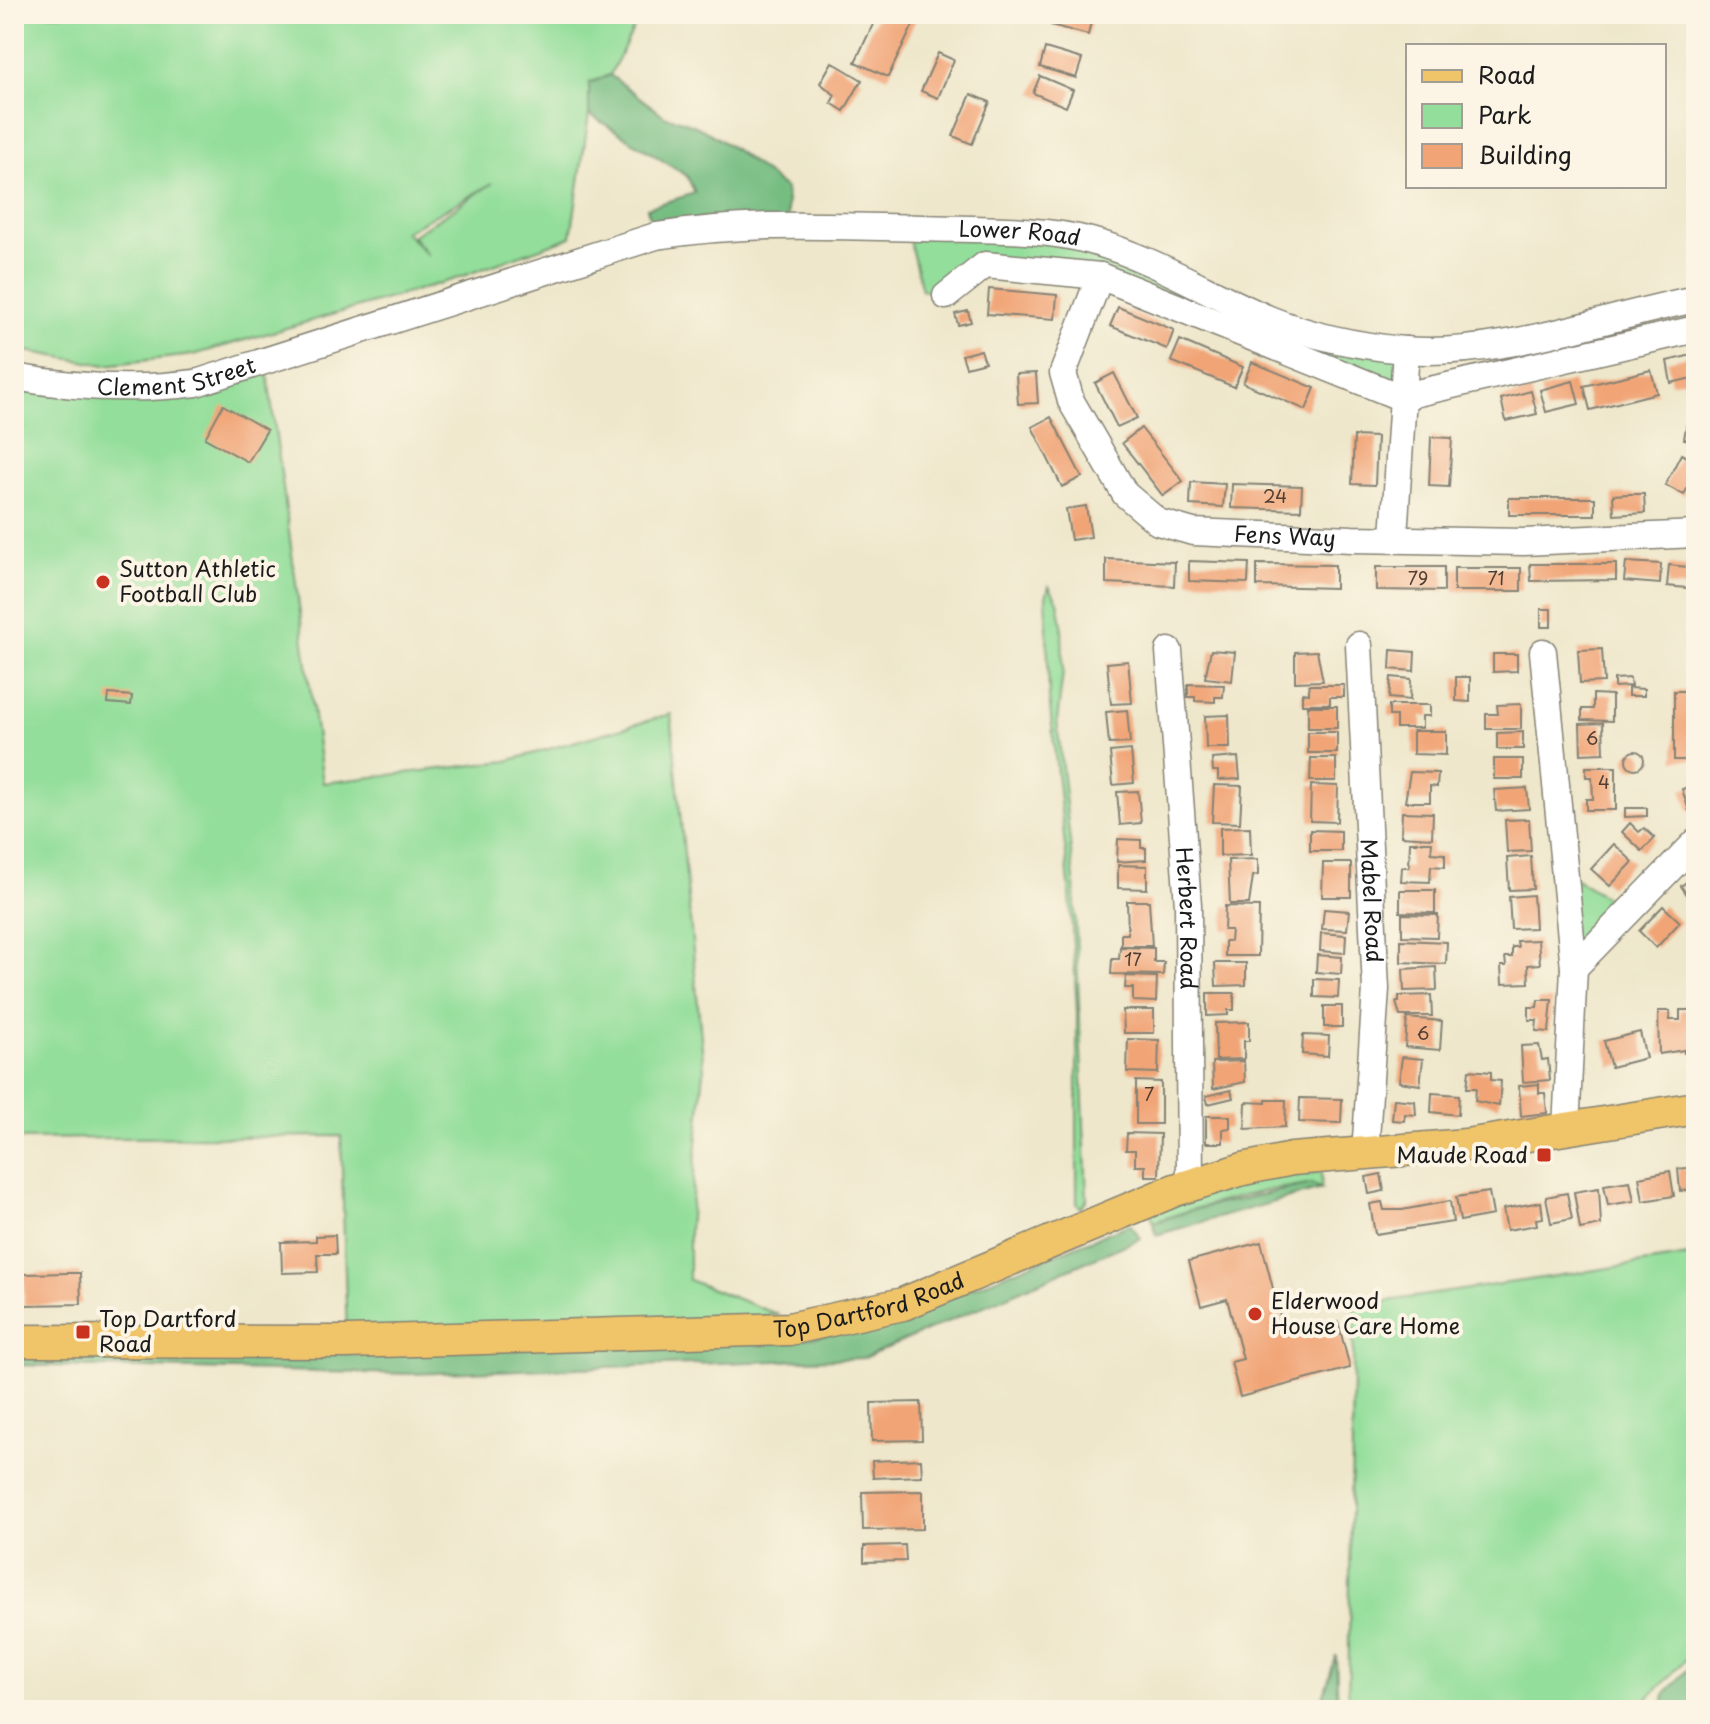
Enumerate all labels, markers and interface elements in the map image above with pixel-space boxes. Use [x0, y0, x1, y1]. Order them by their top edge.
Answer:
legend [1406, 44, 1666, 188]
text: Road [1478, 56, 1536, 92]
text: Park [1478, 96, 1532, 132]
text: Building [1478, 136, 1572, 172]
street label: Lower Road [958, 211, 1084, 253]
street label: Clement Street [96, 347, 259, 403]
house number: 24 [1263, 482, 1287, 509]
street label: Fens Way [1233, 516, 1336, 553]
place label: Sutton Athletic Football Club [119, 551, 276, 609]
house number: 79 [1408, 564, 1428, 591]
house number: 71 [1488, 564, 1504, 591]
marker: Sutton Athletic Football Club [94, 573, 112, 591]
house number: 6 [1586, 724, 1598, 751]
house number: 4 [1598, 768, 1610, 795]
street label: Mabel Road [1354, 838, 1393, 963]
street label: Herbert Road [1169, 846, 1207, 990]
house number: 17 [1124, 945, 1142, 972]
house number: 6 [1417, 1019, 1429, 1046]
house number: 7 [1144, 1080, 1154, 1107]
place label: Maude Road [1396, 1137, 1528, 1170]
marker: Maude Road [1535, 1146, 1553, 1164]
street label: Top Dartford Road [772, 1262, 969, 1345]
place label: Elderwood House Care Home [1271, 1283, 1460, 1341]
place label: Top Dartford Road [99, 1301, 236, 1359]
marker: Elderwood House Care Home [1246, 1305, 1264, 1323]
marker: Top Dartford Road [74, 1323, 92, 1341]

